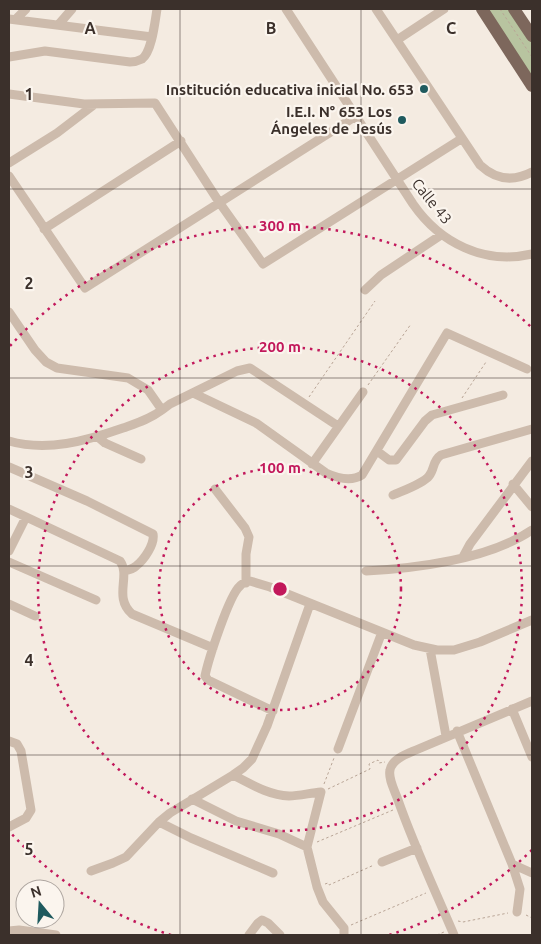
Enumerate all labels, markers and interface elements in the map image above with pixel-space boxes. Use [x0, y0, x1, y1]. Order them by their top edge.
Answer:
text: A [84, 19, 96, 37]
text: B [266, 19, 276, 37]
text: C [446, 19, 456, 37]
place label: Institución educativa inicial No. 653 [166, 81, 414, 98]
marker: Institución educativa inicial No. 653 [418, 83, 430, 95]
text: 1 [24, 85, 34, 103]
place label: I.E.I. N° 653 Los Ángeles de Jesús [271, 103, 392, 137]
marker: I.E.I. N° 653 Los Ángeles de Jesús [396, 114, 408, 126]
street label: Calle 43 [409, 175, 455, 227]
text: 300 m [259, 217, 301, 234]
text: 2 [24, 274, 34, 292]
text: 200 m [259, 338, 301, 355]
text: 100 m [259, 459, 301, 476]
text: 3 [24, 463, 34, 481]
centre of rings [271, 580, 289, 598]
text: 4 [24, 651, 34, 669]
text: 5 [24, 840, 34, 858]
north arrow [15, 879, 65, 929]
text: N [29, 882, 43, 901]

